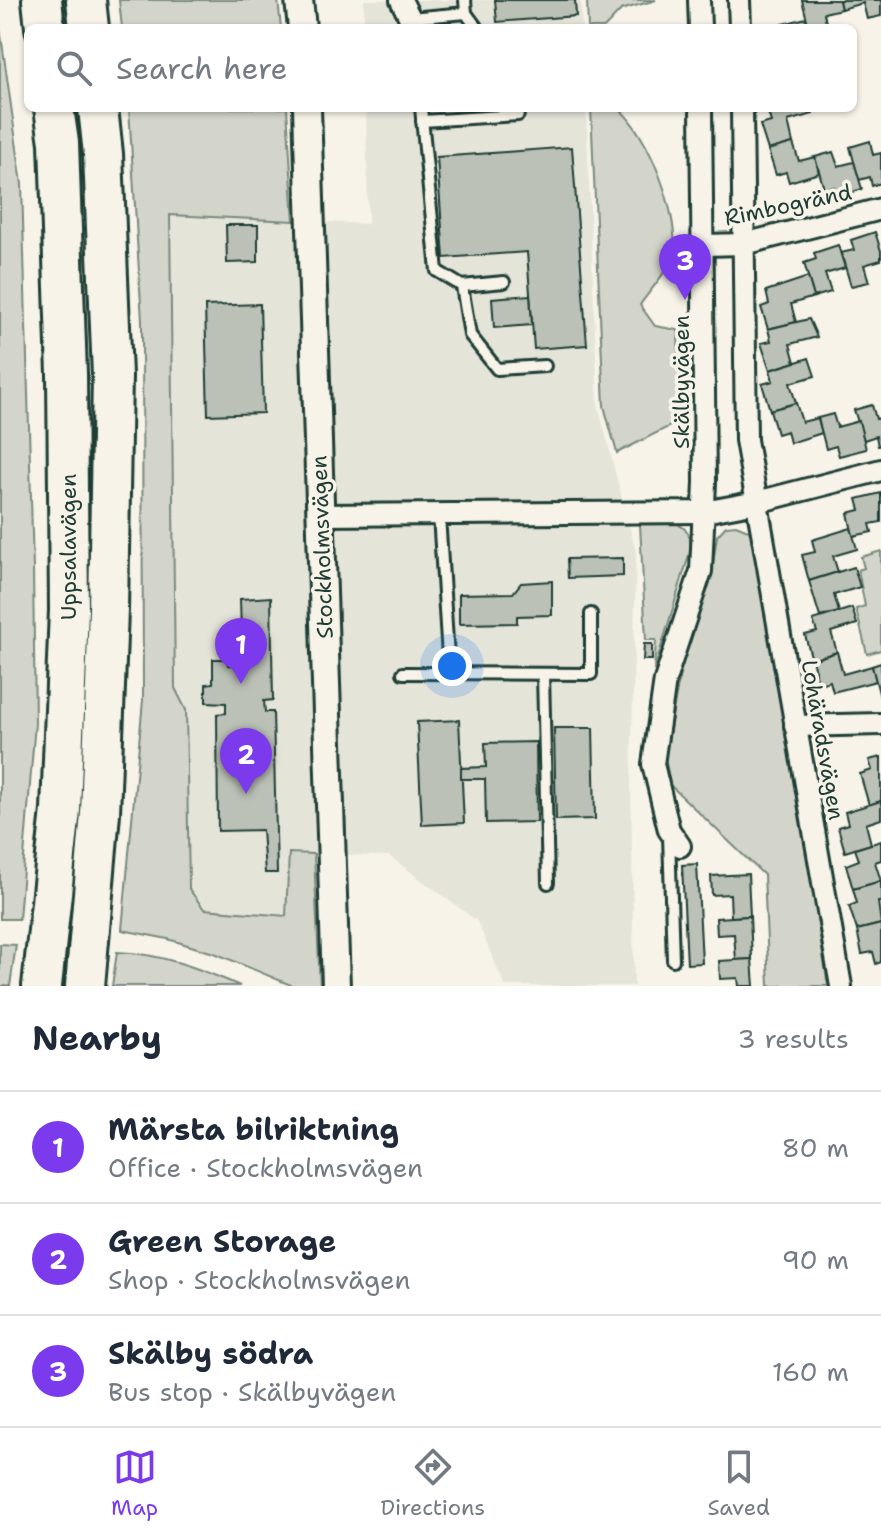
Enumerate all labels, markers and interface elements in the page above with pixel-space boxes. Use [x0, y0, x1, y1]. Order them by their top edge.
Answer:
search box [24, 24, 857, 112]
icon: search [52, 46, 96, 90]
text: Search here [116, 48, 287, 89]
street label: Rimbogränd [722, 177, 854, 233]
pin: 3 [659, 234, 711, 300]
street label: Skälbyvägen [667, 315, 696, 449]
street label: Stockholmsvägen [304, 455, 340, 639]
street label: Uppsalavägen [54, 474, 83, 620]
pin: 1 [215, 618, 267, 684]
your location [432, 646, 472, 686]
street label: Lohäradsvägen [795, 658, 851, 822]
pin: 2 [220, 728, 272, 794]
text: Nearby [32, 1015, 162, 1061]
text: 3 results [737, 1021, 849, 1056]
text: Märsta bilriktning [108, 1109, 399, 1150]
text: 1 [52, 1130, 64, 1165]
text: 80 m [782, 1130, 849, 1165]
text: Office · Stockholmsvägen [108, 1150, 423, 1185]
text: Green Storage [108, 1221, 336, 1262]
text: 2 [49, 1242, 67, 1277]
text: 90 m [782, 1242, 849, 1277]
text: Shop · Stockholmsvägen [108, 1262, 410, 1297]
text: Skälby södra [108, 1333, 313, 1374]
text: 3 [49, 1354, 67, 1389]
text: 160 m [772, 1354, 849, 1389]
text: Bus stop · Skälbyvägen [108, 1374, 396, 1409]
tab: Map [111, 1445, 158, 1522]
tab: Directions [380, 1445, 485, 1522]
tab: Saved [707, 1445, 770, 1522]

